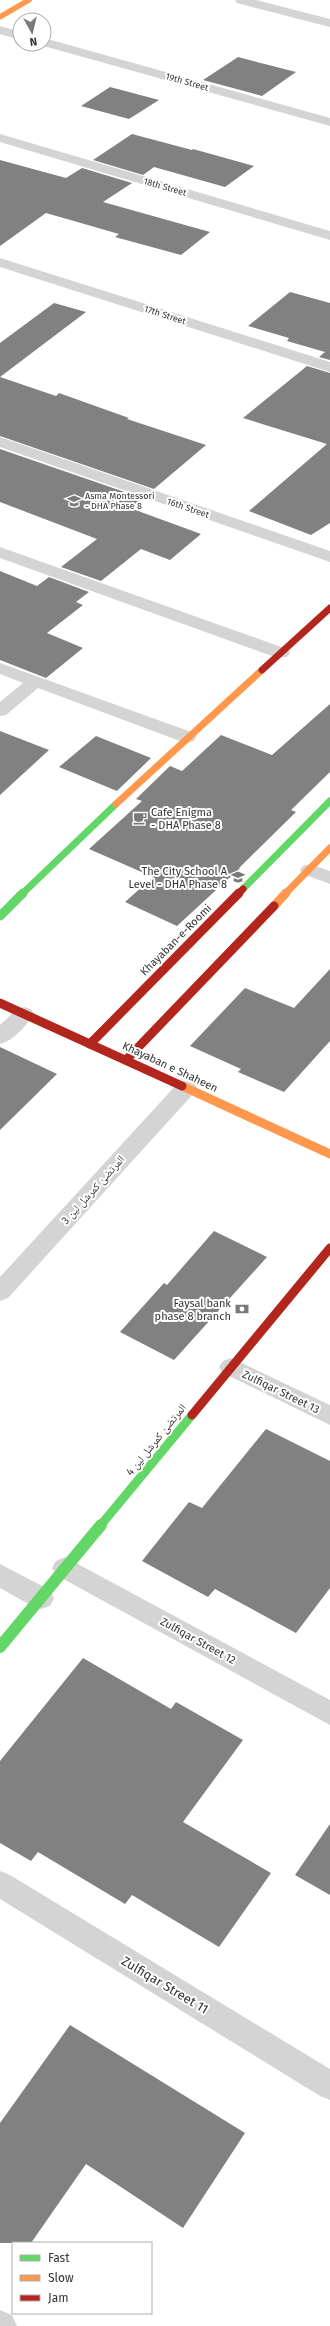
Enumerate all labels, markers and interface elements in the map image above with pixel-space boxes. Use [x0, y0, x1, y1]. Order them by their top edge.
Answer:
north arrow [12, 12, 52, 52]
text: N [29, 34, 38, 48]
street label: 19th Street [164, 71, 210, 93]
street label: 18th Street [142, 176, 188, 198]
street label: 17th Street [143, 304, 188, 327]
place label: Asma Montessori - DHA Phase 8 [85, 491, 155, 511]
school or university icon: Asma Montessori - DHA Phase 8 [66, 493, 82, 509]
street label: 16th Street [166, 496, 211, 520]
place label: Cafe Enigma - DHA Phase 8 [151, 806, 221, 832]
cafe icon: Cafe Enigma - DHA Phase 8 [132, 810, 148, 826]
place label: The City School A Level - DHA Phase 8 [129, 865, 228, 891]
school or university icon: The City School A Level - DHA Phase 8 [230, 869, 246, 885]
street label: Khayaban-e-Roomi [138, 902, 214, 978]
street label: Khayaban e Shaheen [120, 1039, 220, 1095]
street label: المرتضیٰ کمرشل لین 3 [59, 1153, 127, 1227]
place label: Faysal bank phase 8 branch [155, 1297, 231, 1323]
bank icon: Faysal bank phase 8 branch [234, 1301, 250, 1317]
street label: Zulfiqar Street 13 [240, 1368, 322, 1416]
street label: المرتضیٰ کمرشل لین 4 [123, 1402, 189, 1478]
street label: Zulfiqar Street 12 [158, 1615, 238, 1667]
street label: Zulfiqar Street 11 [119, 1953, 211, 2017]
legend [12, 2242, 152, 2314]
text: Fast [48, 2251, 70, 2265]
text: Slow [48, 2271, 74, 2285]
text: Jam [48, 2291, 68, 2305]

